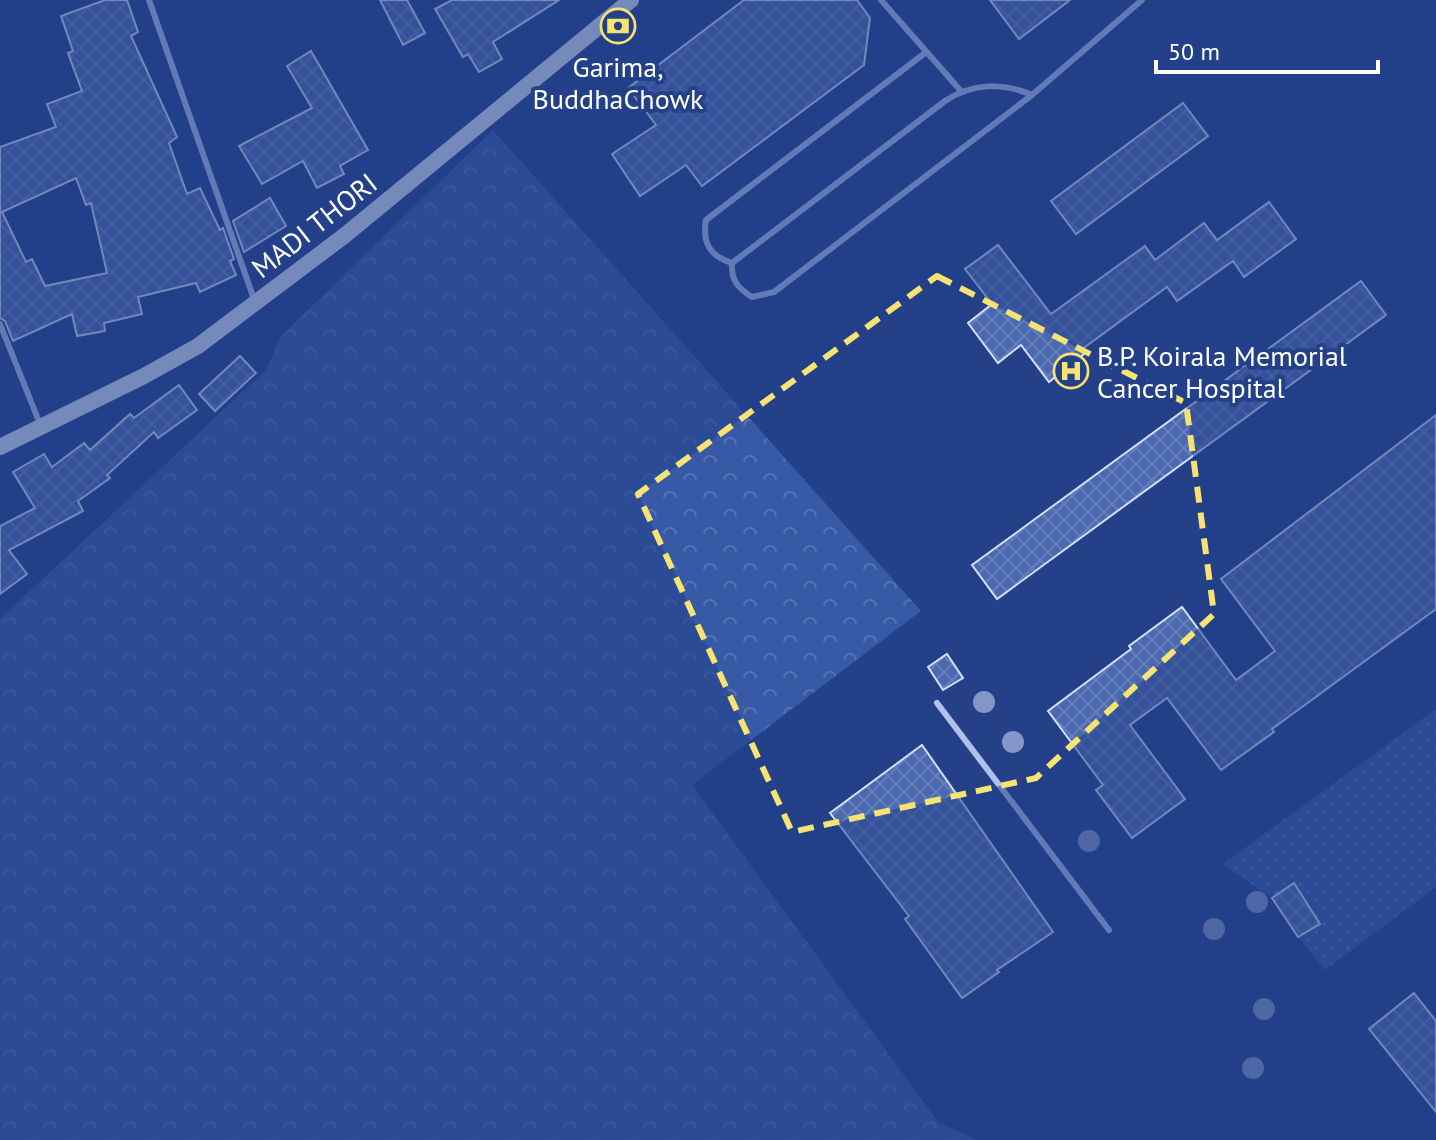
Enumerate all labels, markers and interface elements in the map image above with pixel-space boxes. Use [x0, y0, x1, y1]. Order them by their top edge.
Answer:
bank icon: Garima, BuddhaChowk [599, 7, 637, 45]
scale bar [1156, 24, 1378, 74]
text: 50 m [1168, 36, 1220, 67]
place label: Garima, BuddhaChowk [533, 48, 704, 117]
street label: MADI THORI [244, 164, 384, 286]
place label: B.P. Koirala Memorial Cancer Hospital [1097, 337, 1347, 406]
hospital icon: B.P. Koirala Memorial Cancer Hospital [1052, 352, 1090, 390]

